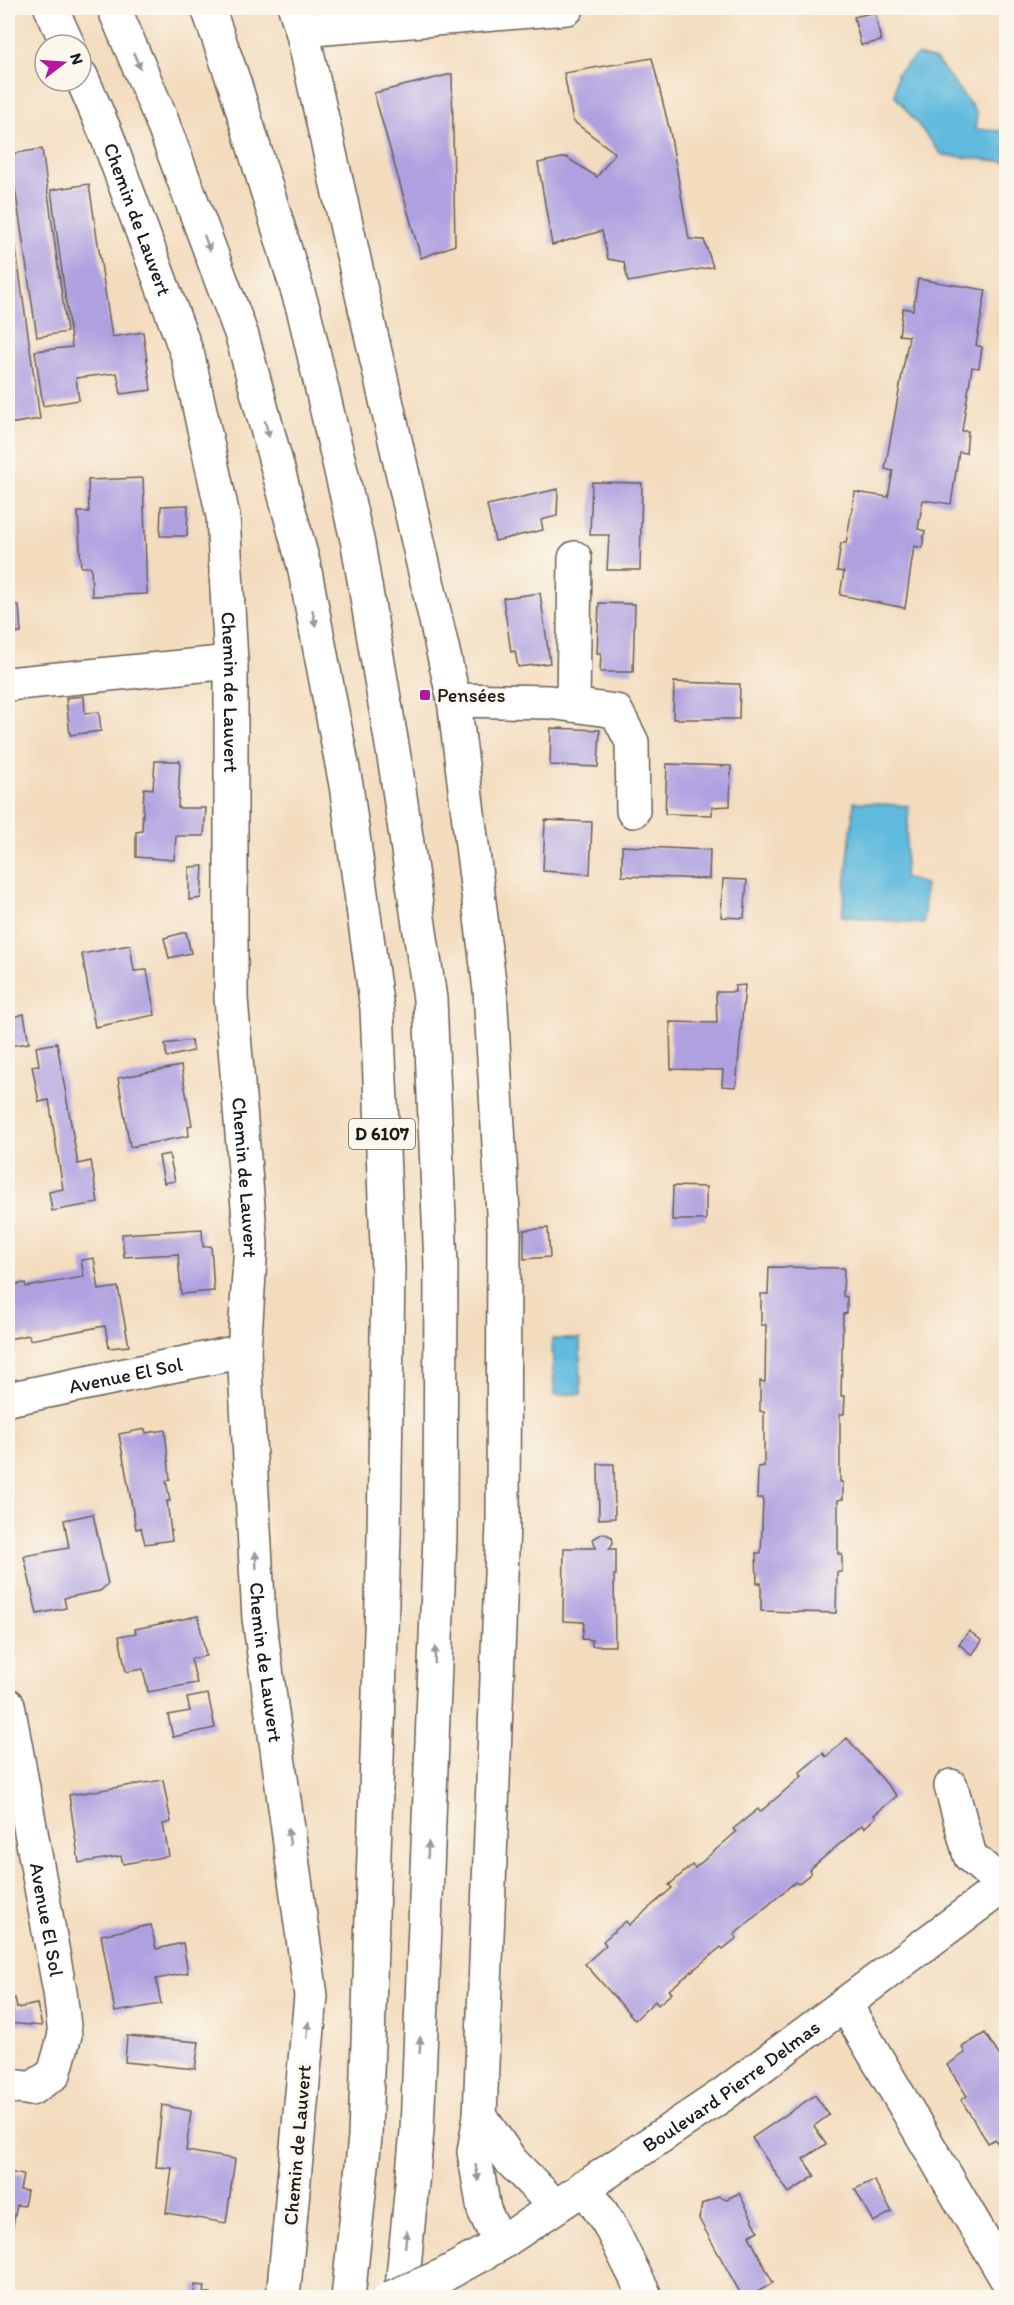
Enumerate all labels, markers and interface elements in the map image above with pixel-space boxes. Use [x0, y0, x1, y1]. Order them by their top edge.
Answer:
north arrow [33, 33, 93, 93]
text: N [66, 51, 88, 67]
one-way arrow [132, 53, 142, 71]
street label: Chemin de Lauvert [98, 139, 177, 299]
one-way arrow [203, 234, 213, 252]
one-way arrow [263, 420, 272, 438]
one-way arrow [310, 608, 319, 627]
street label: Chemin de Lauvert [216, 611, 243, 773]
place label: Pensées [437, 683, 506, 707]
marker: Pensées [418, 688, 432, 702]
street label: Chemin de Lauvert [227, 1096, 263, 1259]
road number: D 6107 [349, 1119, 415, 1149]
street label: Avenue El Sol [67, 1352, 185, 1398]
one-way arrow [251, 1551, 260, 1570]
street label: Chemin de Lauvert [245, 1581, 288, 1744]
one-way arrow [430, 1646, 440, 1665]
one-way arrow [285, 1827, 294, 1846]
one-way arrow [423, 1841, 432, 1860]
street label: Avenue El Sol [25, 1861, 69, 1979]
street label: Boulevard Pierre Delmas [638, 2015, 825, 2157]
one-way arrow [303, 2021, 313, 2040]
one-way arrow [416, 2035, 425, 2054]
street label: Chemin de Lauvert [278, 2064, 316, 2226]
one-way arrow [473, 2164, 482, 2183]
one-way arrow [401, 2230, 411, 2249]

